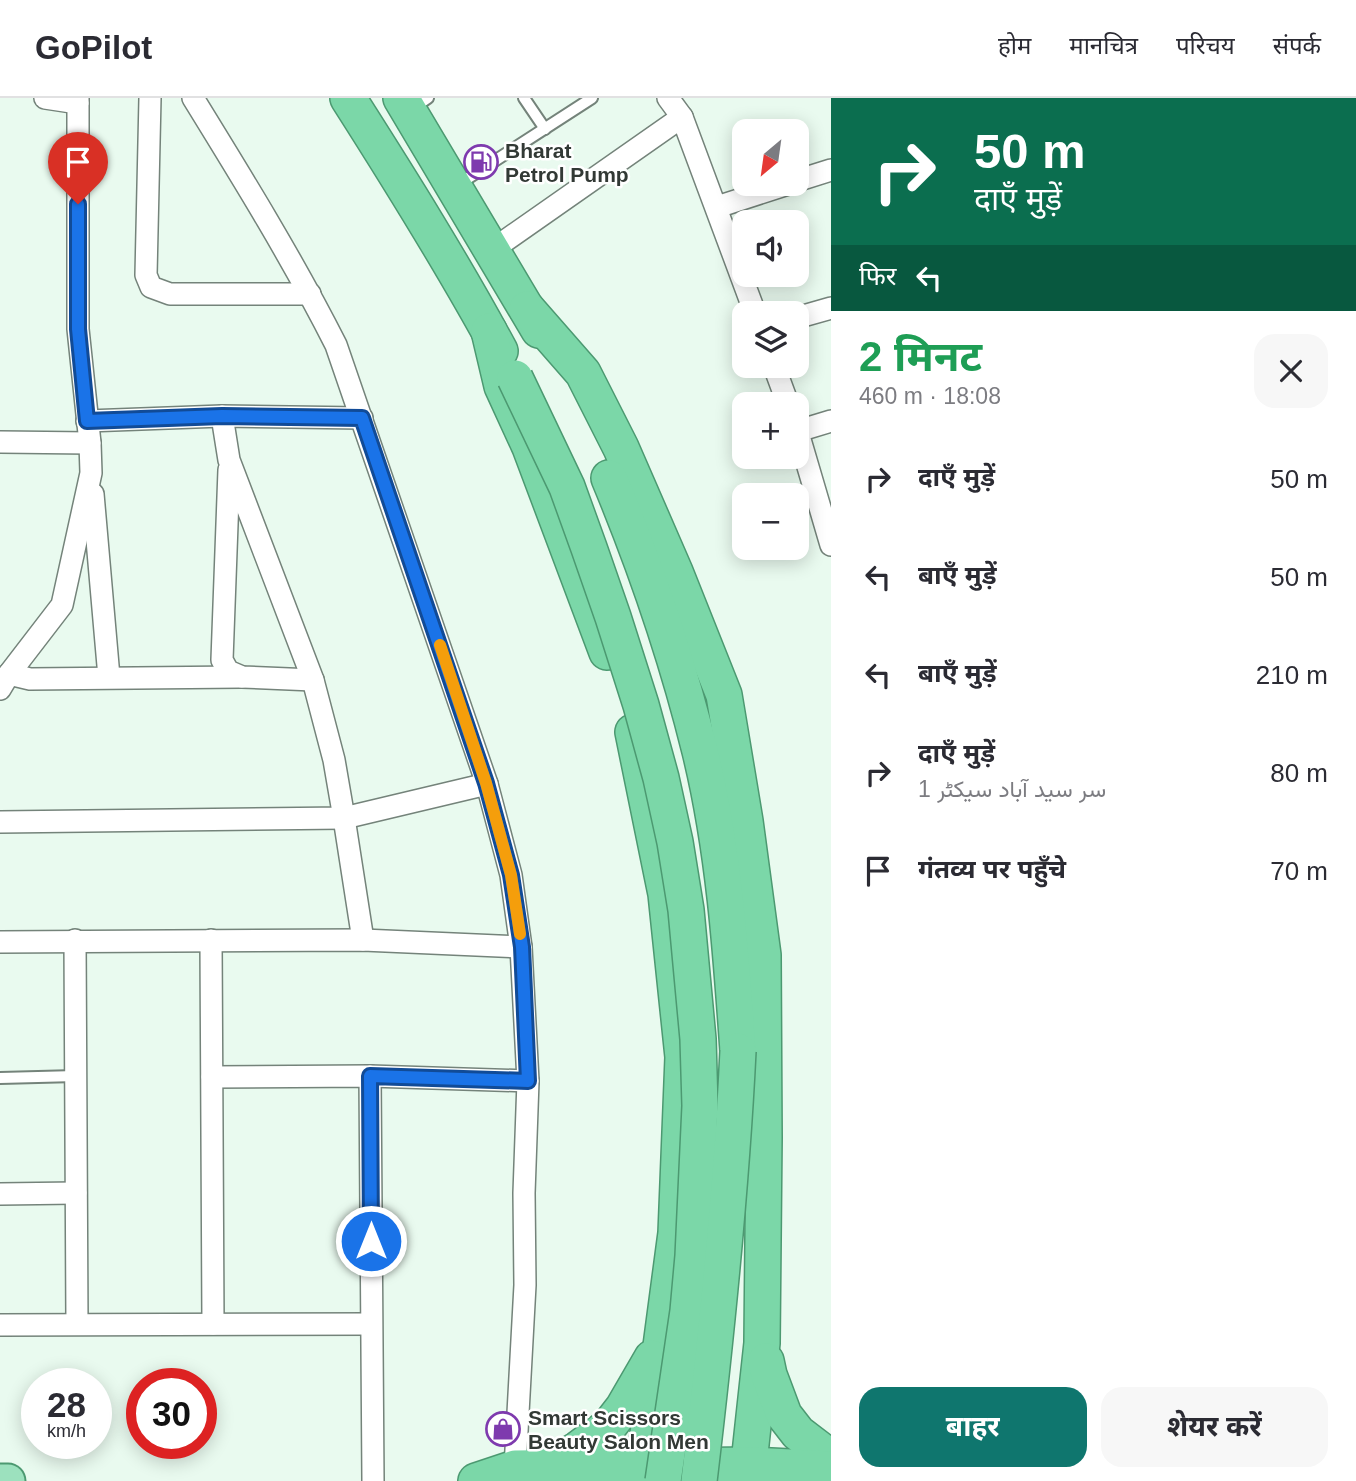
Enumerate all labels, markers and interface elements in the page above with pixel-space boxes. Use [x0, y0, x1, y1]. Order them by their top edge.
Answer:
text: GoPilot [35, 29, 152, 66]
text: होम [998, 32, 1031, 59]
text: मानचित्र [1069, 32, 1138, 59]
text: परिचय [1176, 32, 1235, 59]
text: संपर्क [1273, 32, 1321, 59]
north arrow [732, 119, 808, 196]
map controls [732, 119, 809, 560]
text: 50 m [974, 124, 1086, 178]
icon: right [859, 126, 950, 217]
pin [48, 132, 108, 204]
place label: Bharat Petrol Pump [505, 139, 629, 186]
icon: arrive [59, 143, 97, 181]
fuel station icon: Bharat Petrol Pump [462, 143, 500, 181]
text: दाएँ मुड़ें [974, 181, 1062, 217]
button: sound [732, 210, 809, 287]
icon: left [910, 259, 948, 297]
text: फिर [859, 261, 896, 291]
button: layers [732, 301, 809, 378]
text: 2 मिनट [859, 333, 982, 380]
button: close [1254, 334, 1328, 408]
text: 460 m · 18:08 [859, 383, 1001, 409]
button: + [732, 392, 809, 469]
icon: right [859, 460, 897, 498]
text: दाएँ मुड़ें [918, 462, 995, 492]
text: 50 m [1270, 464, 1328, 494]
button: − [732, 483, 809, 560]
icon: left [859, 558, 897, 596]
text: बाएँ मुड़ें [918, 560, 997, 590]
text: 50 m [1270, 562, 1328, 592]
icon: left [859, 656, 897, 694]
text: बाएँ मुड़ें [918, 658, 997, 688]
text: 210 m [1256, 660, 1328, 690]
text: दाएँ मुड़ें [918, 738, 995, 768]
icon: right [859, 754, 897, 792]
text: 80 m [1270, 758, 1328, 788]
text: سر سید آباد سیکٹر 1 [918, 776, 1106, 802]
icon: arrive [859, 852, 897, 890]
text: गंतव्य पर पहुँचे [918, 854, 1066, 884]
text: 70 m [1270, 856, 1328, 886]
position arrow [334, 1204, 408, 1278]
speed limit sign: 30 [126, 1368, 217, 1459]
text: 28 [47, 1385, 86, 1424]
button: बाहर [859, 1387, 1087, 1467]
button: शेयर करें [1101, 1387, 1328, 1467]
place label: Smart Scissors Beauty Salon Men [528, 1406, 709, 1453]
shop icon: Smart Scissors Beauty Salon Men [484, 1410, 522, 1448]
text: km/h [47, 1421, 86, 1441]

